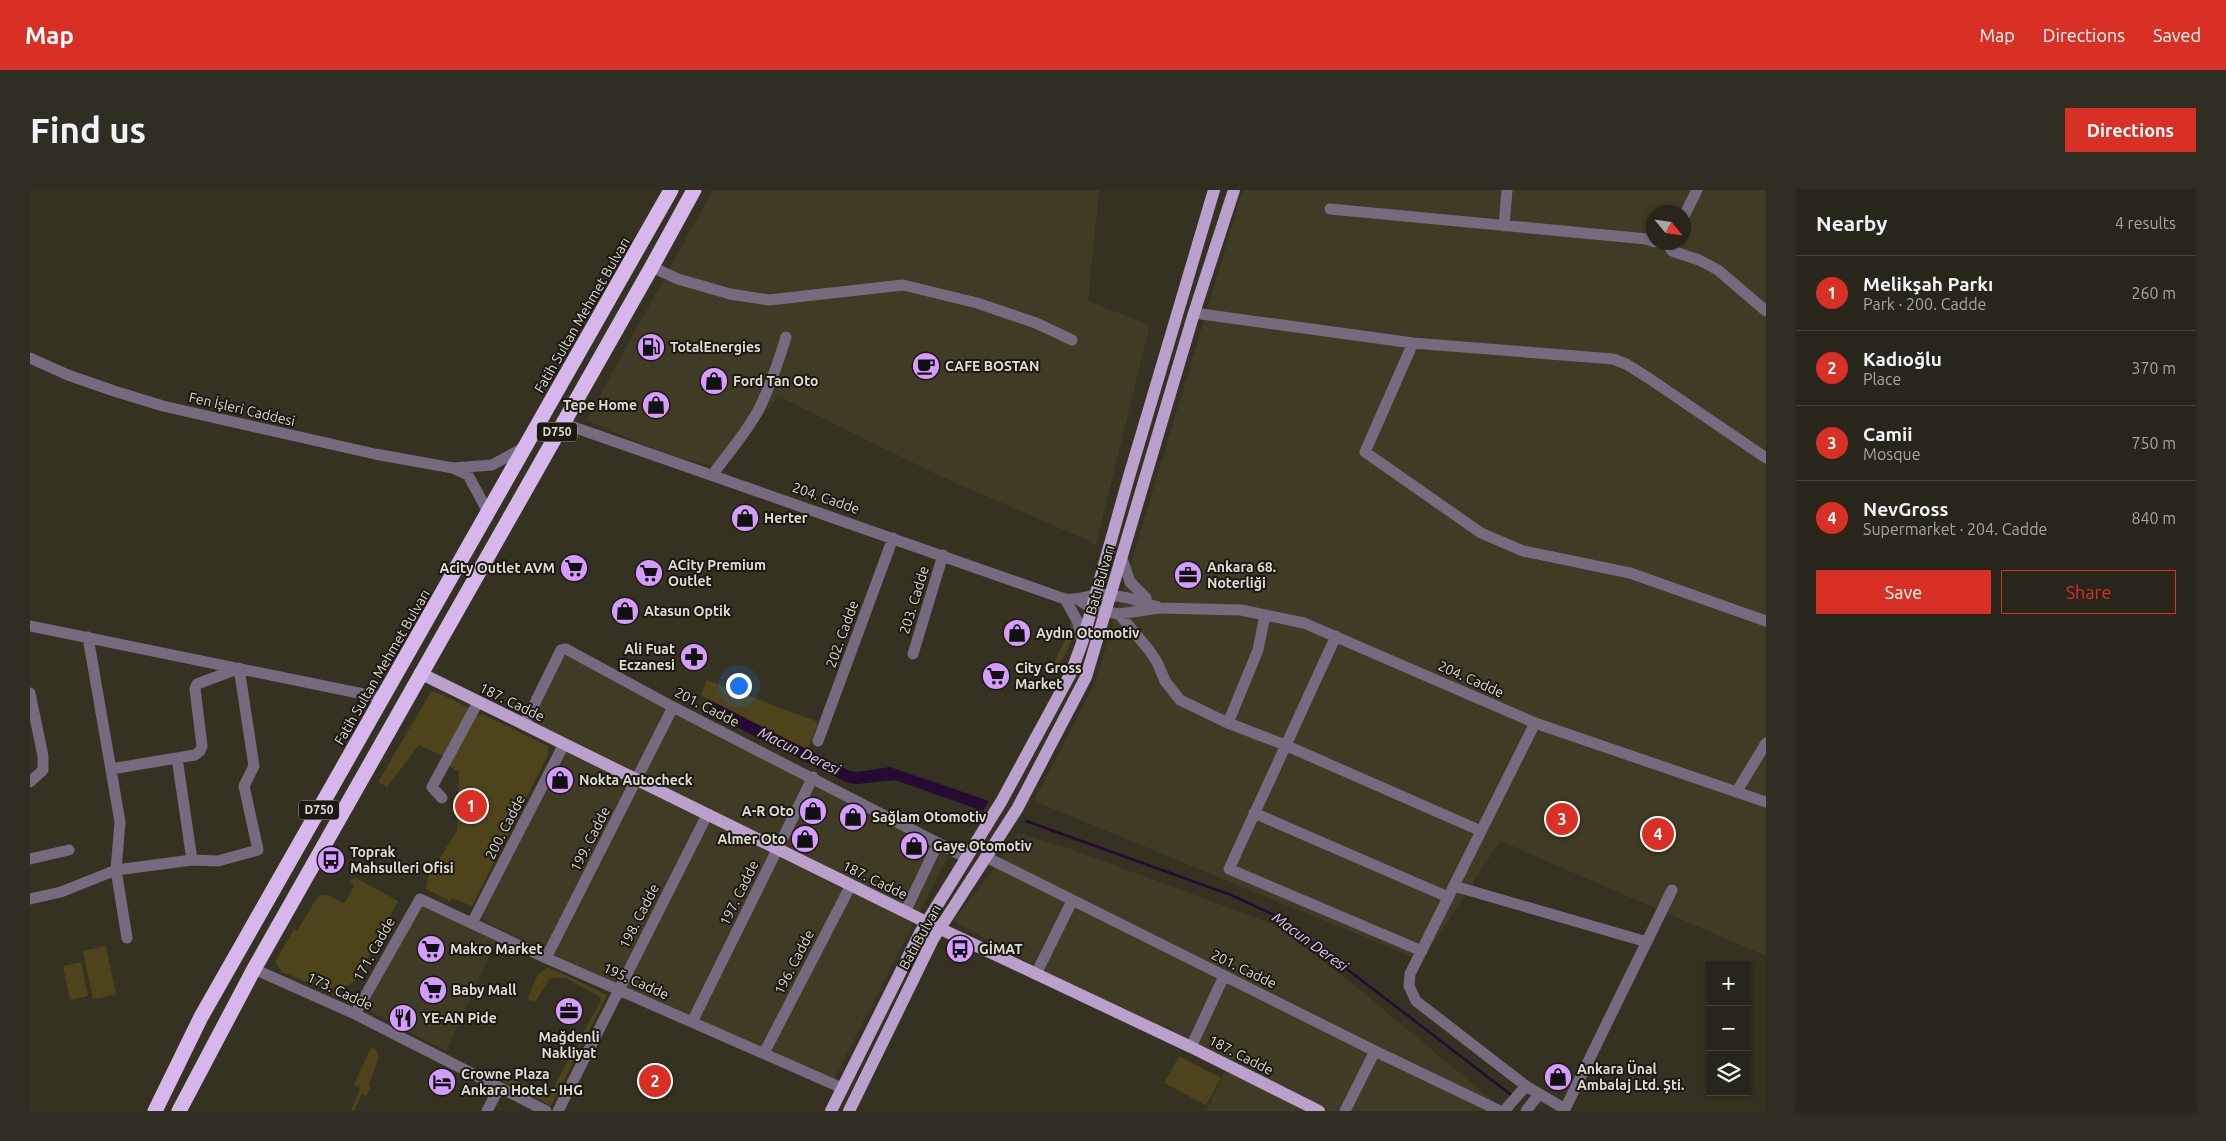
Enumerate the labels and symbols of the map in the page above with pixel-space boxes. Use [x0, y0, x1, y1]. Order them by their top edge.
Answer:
north arrow [1646, 205, 1691, 250]
street label: Fatih Sultan Mehmet Bulvarı [531, 234, 633, 396]
fuel station icon: TotalEnergies [636, 332, 666, 362]
place label: TotalEnergies [670, 339, 761, 355]
cafe icon: CAFE BOSTAN [911, 351, 941, 381]
place label: CAFE BOSTAN [945, 358, 1039, 374]
shop icon: Ford Tan Oto [699, 366, 729, 396]
place label: Ford Tan Oto [733, 373, 818, 389]
street label: Fen İşleri Caddesi [187, 389, 297, 429]
shop icon: Tepe Home [641, 390, 671, 420]
place label: Tepe Home [563, 397, 637, 413]
road number: D750 [537, 422, 577, 442]
street label: 204. Cadde [790, 479, 862, 517]
shop icon: Herter [730, 503, 760, 533]
place label: Herter [764, 510, 808, 526]
street label: Batı Bulvarı [1082, 543, 1118, 617]
supermarket icon: Acity Outlet AVM [559, 553, 589, 583]
place label: ACity Premium Outlet [668, 557, 766, 589]
supermarket icon: ACity Premium Outlet [634, 558, 664, 588]
place label: Ankara 68. Noterliği [1207, 559, 1276, 591]
place label: Acity Outlet AVM [439, 560, 555, 576]
office icon: Ankara 68. Noterliği [1173, 560, 1203, 590]
street label: 203. Cadde [896, 564, 932, 636]
street label: Fatih Sultan Mehmet Bulvarı [331, 586, 433, 748]
shop icon: Atasun Optik [610, 596, 640, 626]
street label: 202. Cadde [822, 598, 862, 670]
place label: Atasun Optik [644, 603, 731, 619]
shop icon: Aydın Otomotiv [1002, 618, 1032, 648]
place label: Aydın Otomotiv [1036, 625, 1140, 641]
place label: Ali Fuat Eczanesi [619, 641, 675, 673]
pharmacy icon: Ali Fuat Eczanesi [679, 642, 709, 672]
street label: 204. Cadde [1436, 657, 1506, 701]
place label: City Gross Market [1015, 660, 1082, 692]
supermarket icon: City Gross Market [981, 661, 1011, 691]
your location [726, 673, 752, 699]
street label: 187. Cadde [477, 679, 547, 725]
street label: 201. Cadde [672, 684, 742, 730]
water label: Macun Deresi [755, 723, 844, 778]
shop icon: Nokta Autocheck [545, 765, 575, 795]
place label: Nokta Autocheck [579, 772, 693, 788]
pin: 1 [455, 787, 487, 825]
street label: 200. Cadde [482, 792, 528, 862]
shop icon: A-R Oto [798, 796, 828, 826]
road number: D750 [299, 800, 339, 820]
pin: 3 [1546, 800, 1578, 838]
shop icon: Sağlam Otomotiv [838, 802, 868, 832]
place label: A-R Oto [742, 803, 794, 819]
street label: 199. Cadde [567, 804, 613, 874]
place label: Sağlam Otomotiv [872, 809, 987, 825]
pin: 4 [1642, 815, 1674, 853]
shop icon: Almer Oto [790, 824, 820, 854]
place label: Almer Oto [717, 831, 786, 847]
shop icon: Gaye Otomotiv [899, 831, 929, 861]
place label: Gaye Otomotiv [933, 838, 1032, 854]
place label: Toprak Mahsulleri Ofisi [350, 844, 454, 876]
bus stop icon: Toprak Mahsulleri Ofisi [316, 845, 346, 875]
street label: 187. Cadde [840, 857, 910, 903]
street label: 197. Cadde [716, 858, 762, 928]
street label: 198. Cadde [616, 881, 662, 951]
street label: Batı Bulvarı [896, 902, 944, 972]
water label: Macun Deresi [1269, 908, 1352, 975]
street label: 171. Cadde [350, 914, 398, 984]
street label: 196. Cadde [771, 927, 817, 997]
supermarket icon: Makro Market [416, 934, 446, 964]
bus stop icon: GİMAT [945, 934, 975, 964]
place label: GİMAT [979, 940, 1023, 957]
place label: Makro Market [450, 941, 543, 957]
street label: 201. Cadde [1209, 946, 1279, 992]
street label: 195. Cadde [601, 959, 671, 1003]
street label: 173. Cadde [305, 969, 375, 1013]
supermarket icon: Baby Mall [418, 975, 448, 1005]
place label: Baby Mall [452, 982, 516, 998]
office icon: Mağdenli Nakliyat [554, 996, 584, 1026]
restaurant icon: YE-AN Pide [388, 1003, 418, 1033]
place label: YE-AN Pide [422, 1010, 497, 1026]
place label: Mağdenli Nakliyat [538, 1029, 600, 1061]
street label: 187. Cadde [1206, 1032, 1276, 1078]
place label: Ankara Ünal Ambalaj Ltd. Şti. [1577, 1060, 1684, 1094]
pin: 2 [639, 1062, 671, 1100]
shop icon: Ankara Ünal Ambalaj Ltd. Şti. [1543, 1062, 1573, 1092]
place label: Crowne Plaza Ankara Hotel - IHG [461, 1066, 583, 1098]
hotel icon: Crowne Plaza Ankara Hotel - IHG [427, 1067, 457, 1097]

